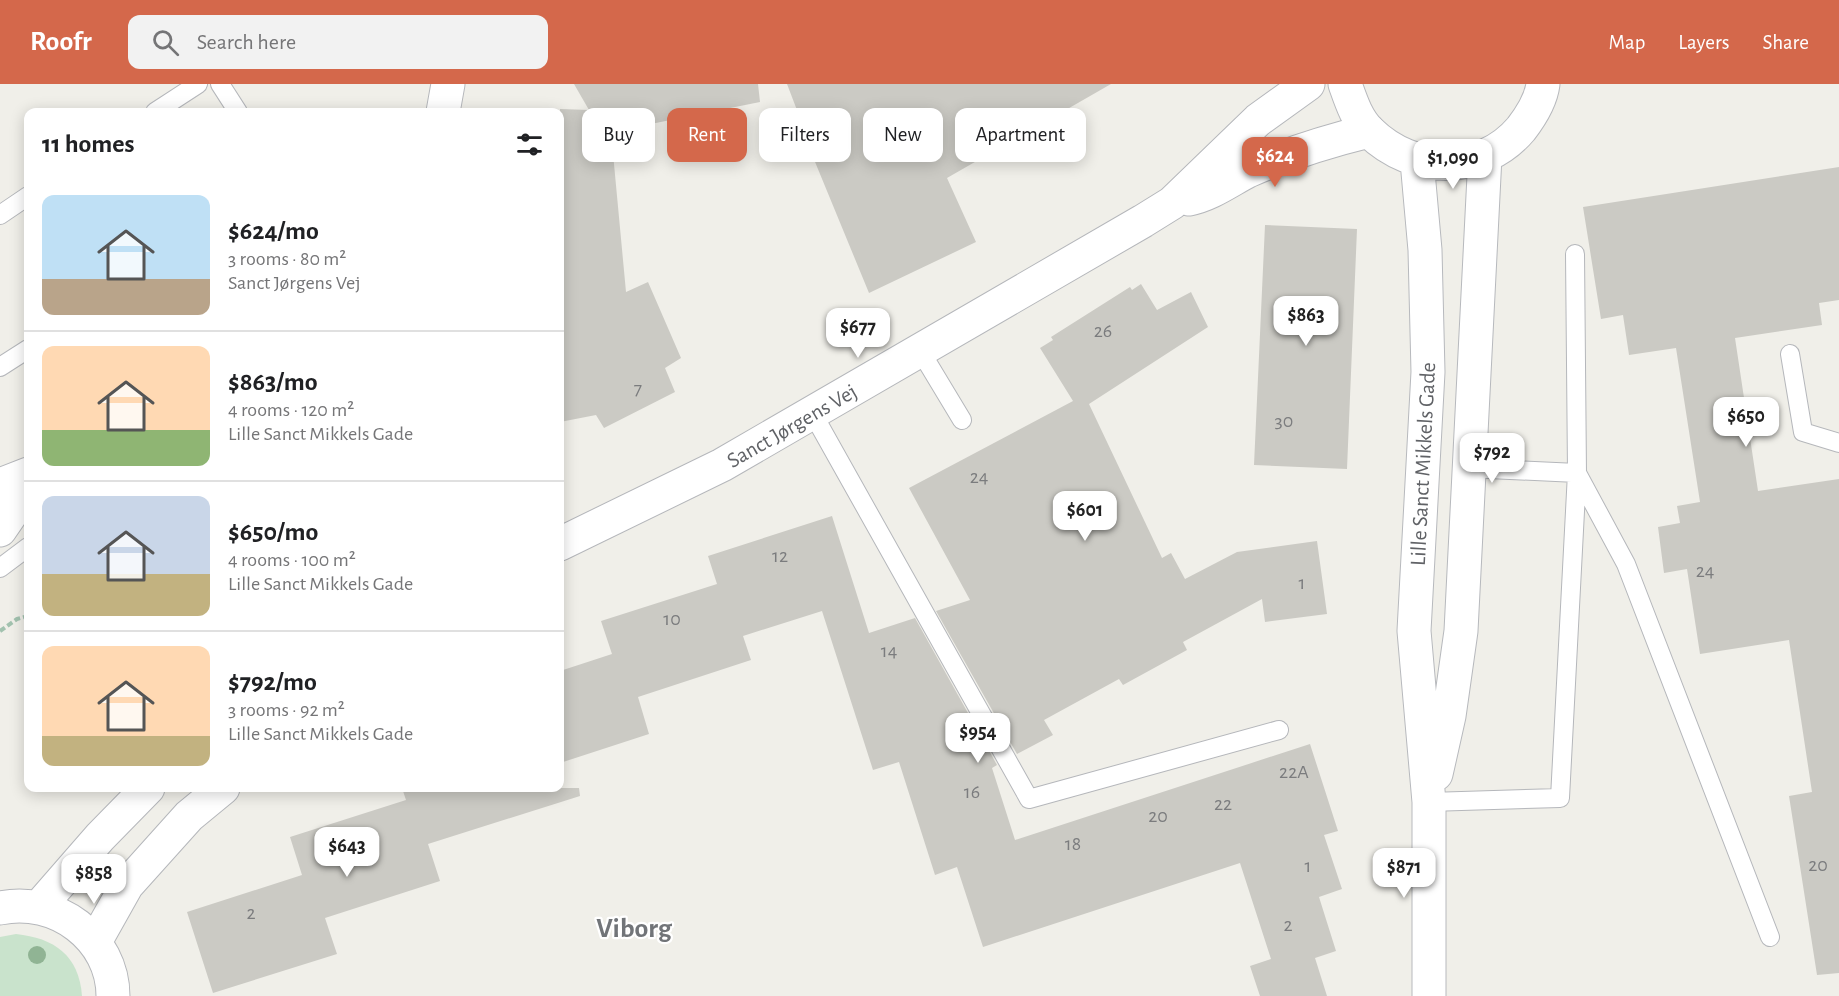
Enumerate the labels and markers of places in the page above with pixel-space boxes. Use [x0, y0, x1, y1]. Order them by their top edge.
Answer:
pin: $624 [1239, 137, 1311, 188]
pin: $1,090 [1404, 139, 1502, 190]
pin: $863 [1270, 296, 1342, 347]
pin: $677 [822, 308, 894, 359]
pin: $650 [1710, 397, 1782, 448]
pin: $792 [1456, 433, 1528, 484]
pin: $601 [1049, 491, 1121, 542]
pin: $954 [942, 713, 1014, 764]
pin: $643 [311, 827, 383, 878]
pin: $871 [1368, 848, 1440, 899]
pin: $858 [58, 854, 130, 905]

